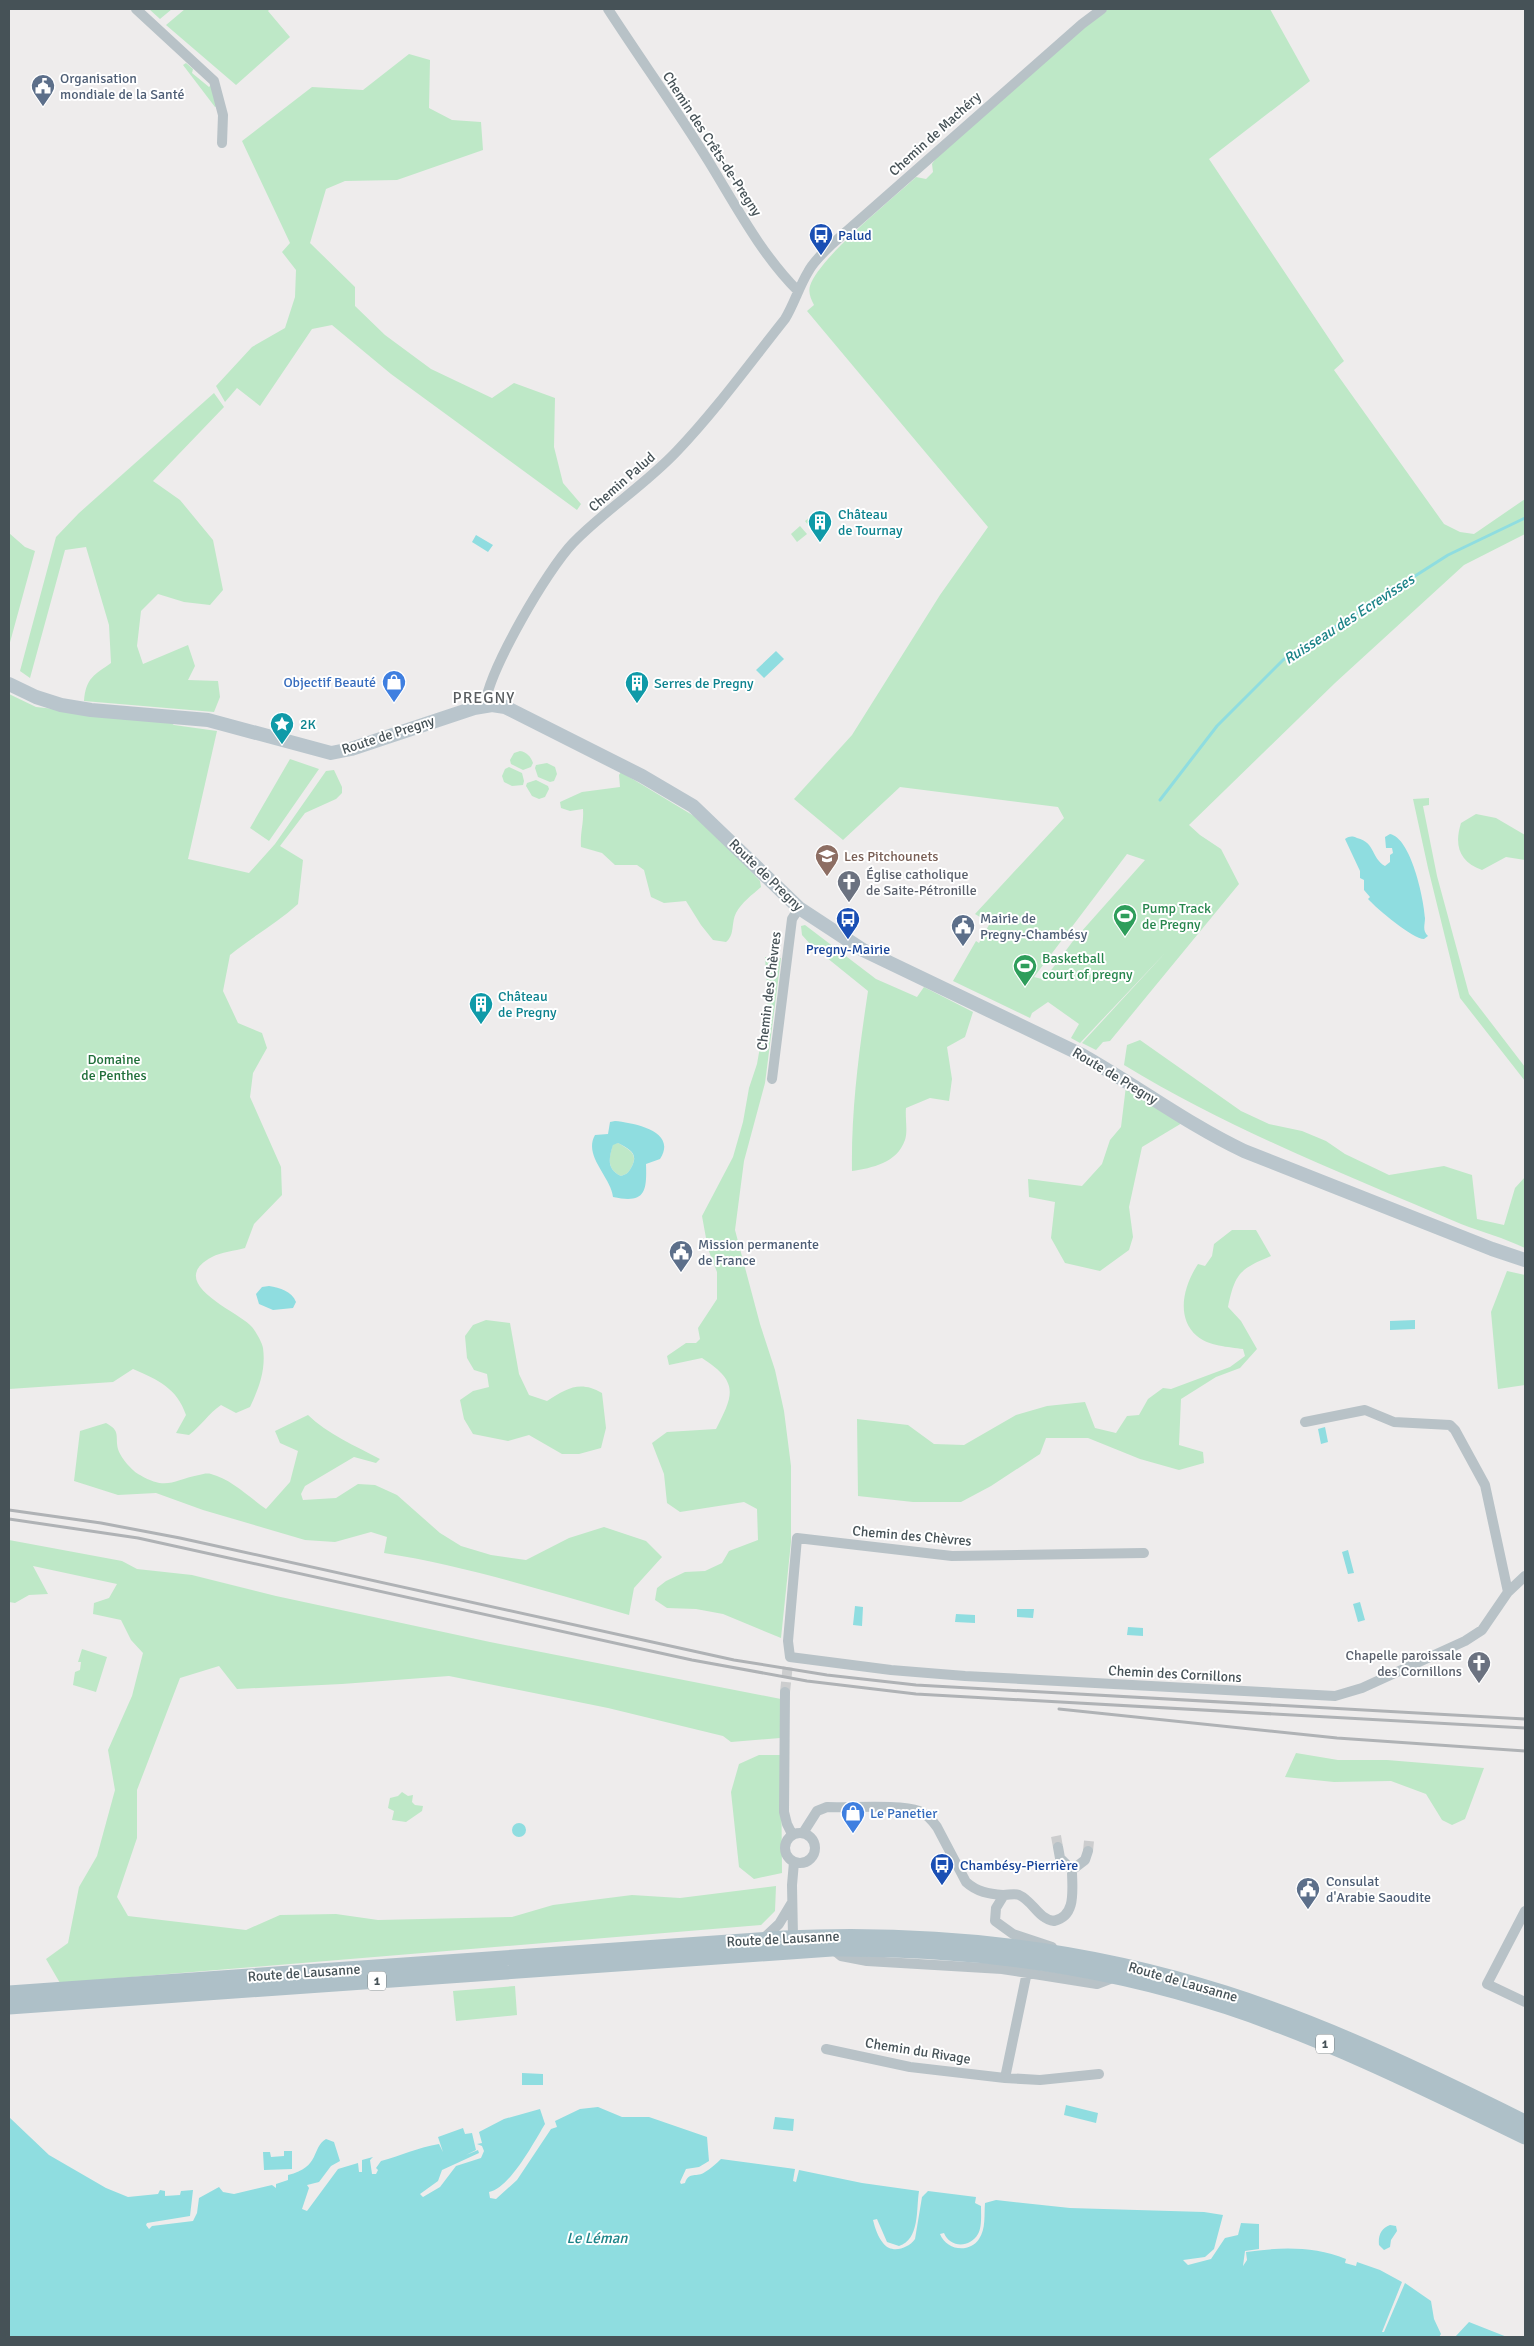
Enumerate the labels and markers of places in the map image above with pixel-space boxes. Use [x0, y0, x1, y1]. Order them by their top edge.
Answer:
place label: Organisation mondiale de la Santé [60, 70, 185, 103]
public building icon: Organisation mondiale de la Santé [30, 73, 56, 107]
bus stop icon: Palud [808, 222, 834, 256]
place label: Palud [838, 227, 872, 244]
place label: Château de Tournay [838, 506, 903, 539]
building icon: Château de Tournay [807, 509, 833, 543]
shop icon: Objectif Beauté [381, 669, 407, 703]
building icon: Serres de Pregny [624, 670, 650, 704]
place label: Objectif Beauté [283, 674, 376, 691]
place label: Serres de Pregny [654, 675, 754, 692]
place icon: 2K [269, 711, 295, 745]
place label: 2K [300, 716, 317, 733]
school or university icon: Les Pitchounets [814, 843, 840, 877]
place label: Les Pitchounets [844, 848, 938, 865]
place label: Église catholique de Saite-Pétronille [866, 866, 977, 899]
church icon: Église catholique de Saite-Pétronille [836, 869, 862, 903]
place label: Pump Track de Pregny [1142, 900, 1211, 933]
sports icon: Pump Track de Pregny [1112, 903, 1138, 937]
bus stop icon: Pregny-Mairie [835, 906, 861, 940]
place label: Mairie de Pregny-Chambésy [980, 910, 1088, 943]
public building icon: Mairie de Pregny-Chambésy [950, 913, 976, 947]
place label: Pregny-Mairie [806, 941, 890, 958]
place label: Basketball court of pregny [1042, 950, 1133, 983]
sports icon: Basketball court of pregny [1012, 953, 1038, 987]
place label: Château de Pregny [498, 988, 557, 1021]
building icon: Château de Pregny [468, 991, 494, 1025]
place label: Mission permanente de France [698, 1236, 819, 1269]
public building icon: Mission permanente de France [668, 1239, 694, 1273]
place label: Chapelle paroissale des Cornillons [1346, 1647, 1462, 1680]
church icon: Chapelle paroissale des Cornillons [1466, 1650, 1492, 1684]
shop icon: Le Panetier [840, 1800, 866, 1834]
place label: Le Panetier [870, 1805, 938, 1822]
bus stop icon: Chambésy-Pierrière [929, 1852, 955, 1886]
place label: Chambésy-Pierrière [960, 1857, 1078, 1874]
place label: Consulat d'Arabie Saoudite [1326, 1873, 1431, 1906]
public building icon: Consulat d'Arabie Saoudite [1295, 1876, 1321, 1910]

